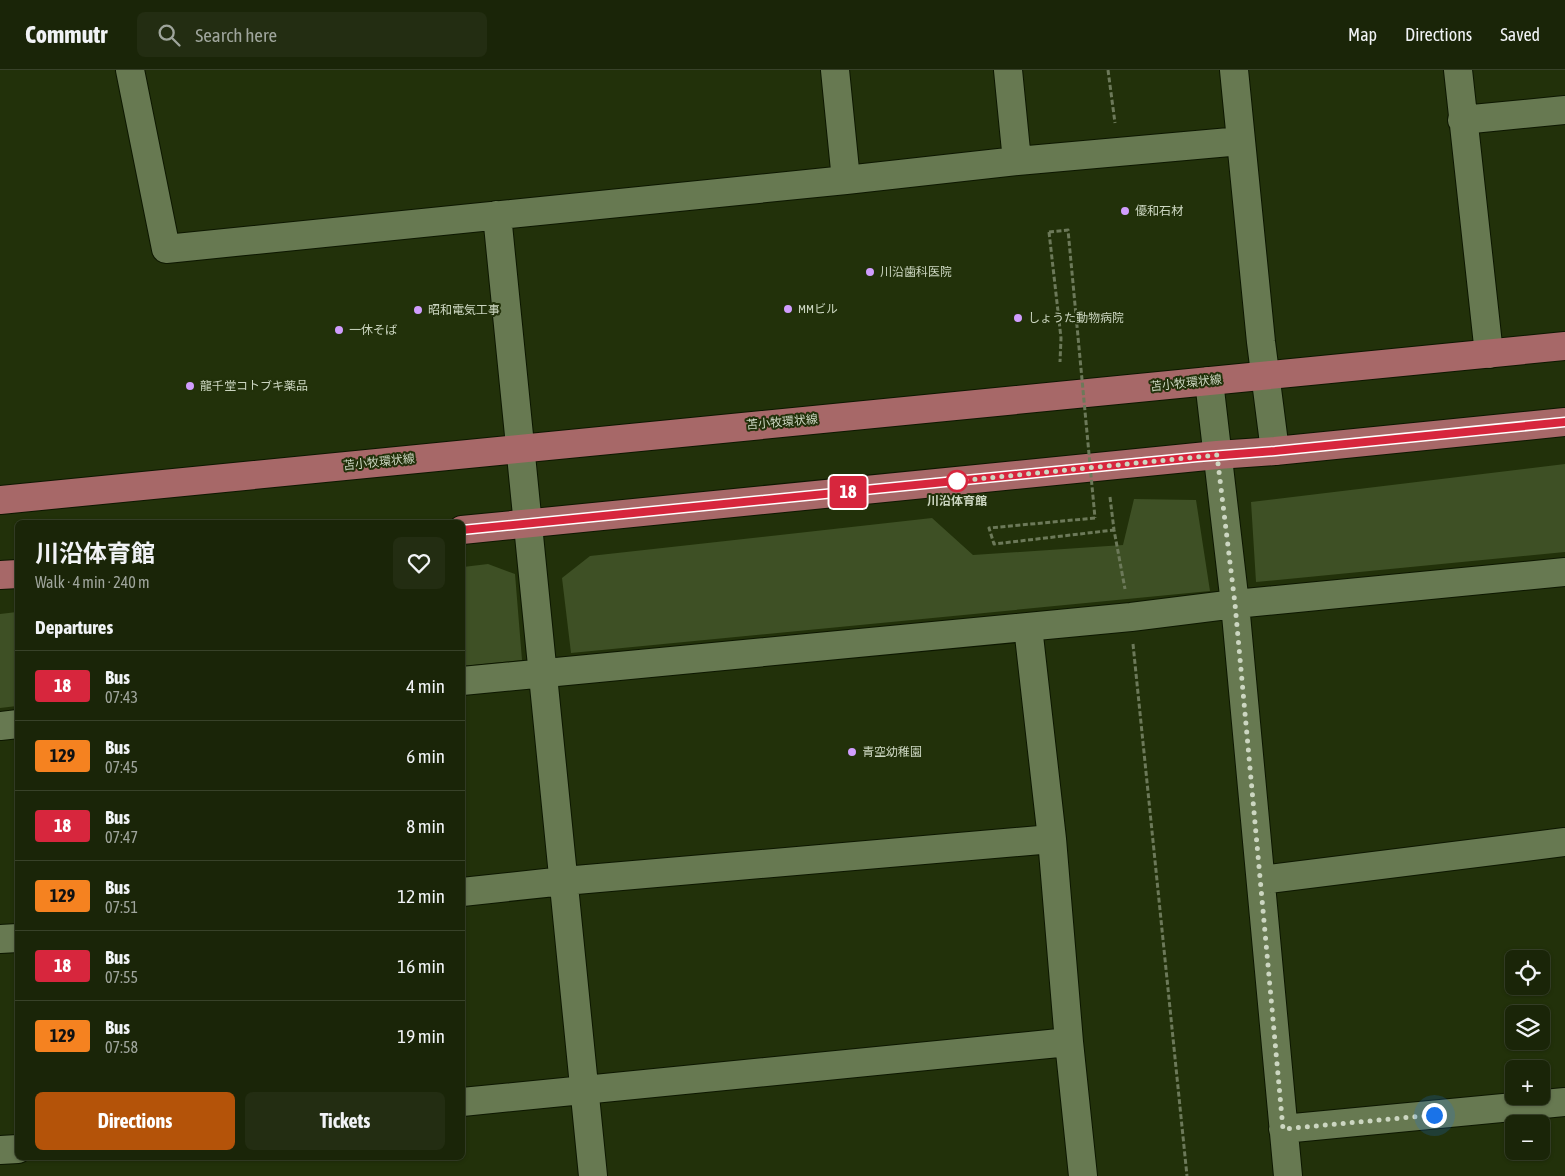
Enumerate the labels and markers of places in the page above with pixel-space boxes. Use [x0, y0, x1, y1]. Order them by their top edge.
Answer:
place label: 優和石材 [1135, 204, 1183, 218]
marker: 優和石材 [1119, 205, 1131, 217]
place label: 川沿歯科医院 [880, 265, 952, 279]
marker: 川沿歯科医院 [864, 266, 876, 278]
place label: MMビル [798, 302, 838, 316]
place label: 昭和電気工事 [428, 303, 500, 317]
marker: MMビル [782, 303, 794, 315]
marker: 昭和電気工事 [412, 304, 424, 316]
place label: しょうた動物病院 [1028, 311, 1124, 325]
marker: しょうた動物病院 [1012, 312, 1024, 324]
place label: 一休そば [349, 323, 397, 337]
marker: 一休そば [333, 324, 345, 336]
place label: 龍千堂コトブキ薬品 [200, 379, 308, 393]
marker: 龍千堂コトブキ薬品 [184, 380, 196, 392]
marker: 川沿体育館 [946, 470, 968, 492]
place label: 川沿体育館 [927, 494, 987, 508]
place label: 青空幼稚園 [862, 745, 922, 759]
marker: 青空幼稚園 [846, 746, 858, 758]

